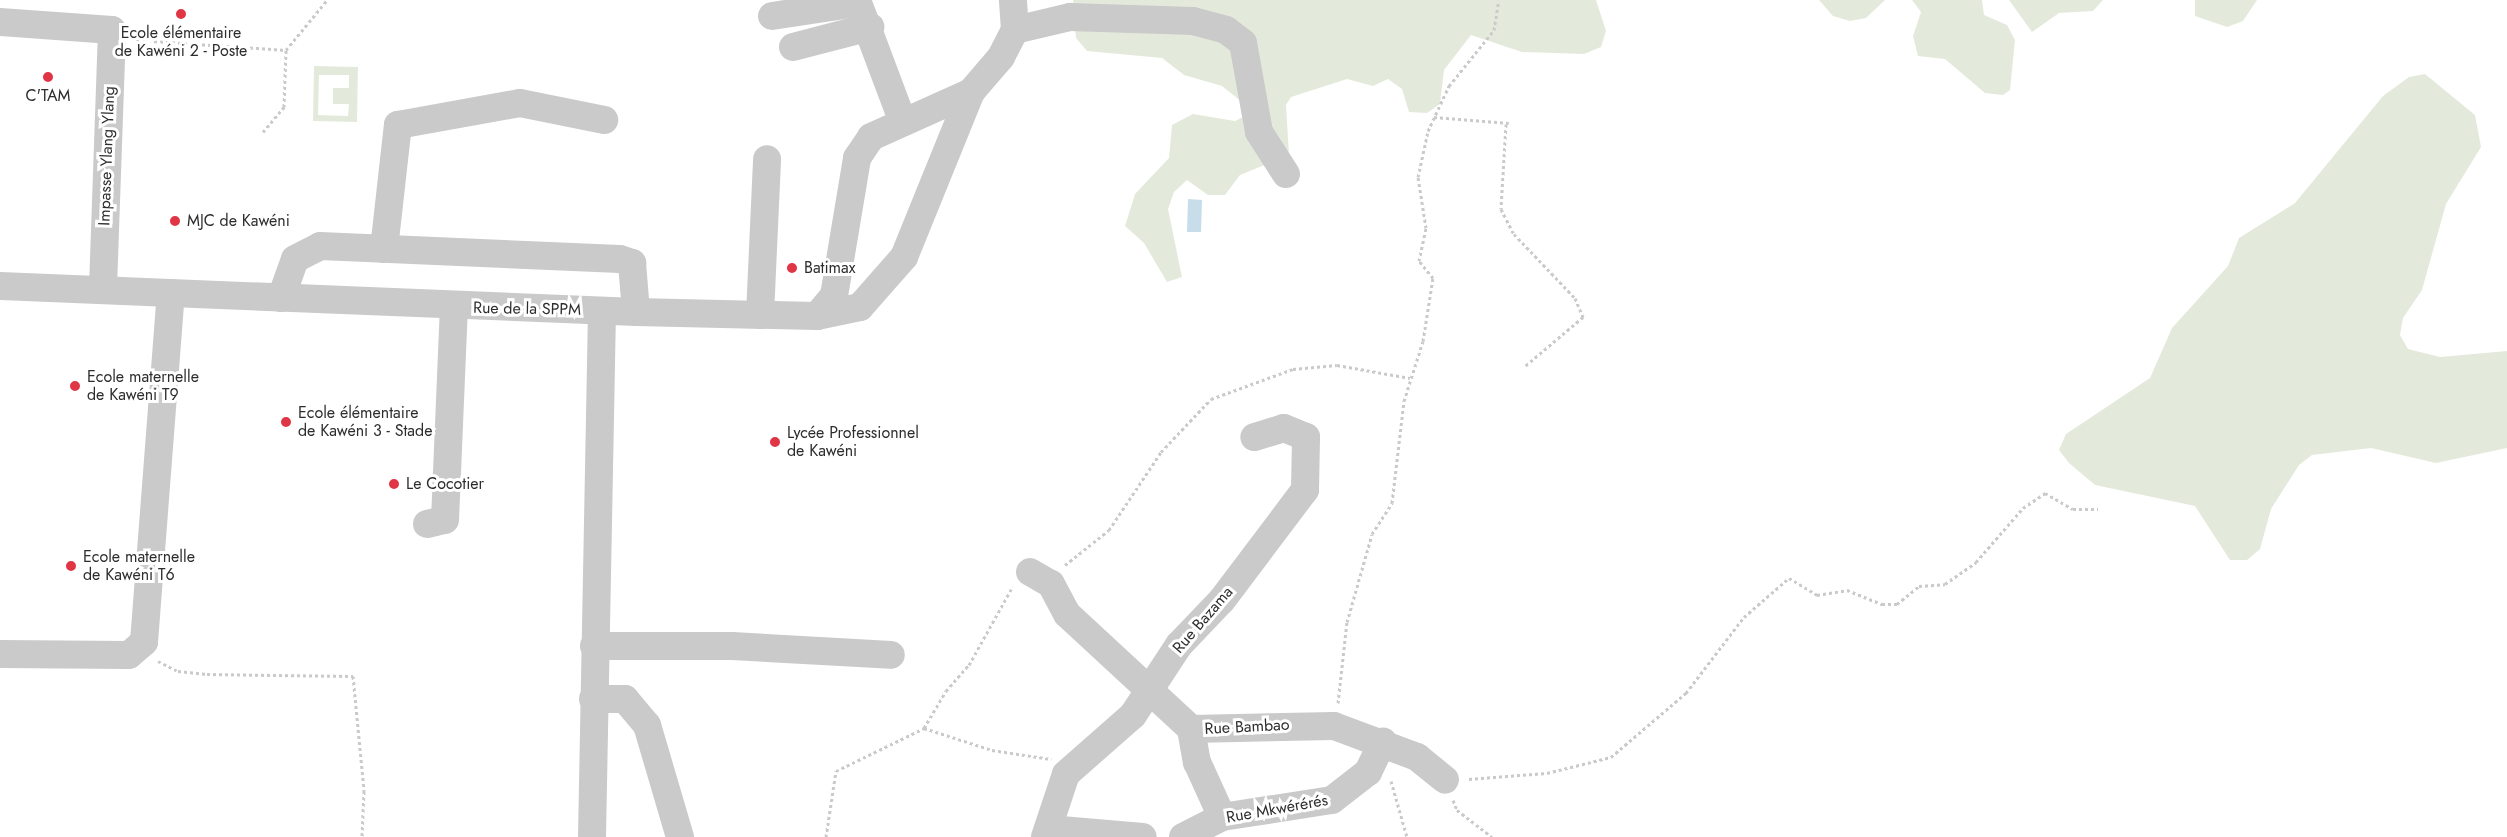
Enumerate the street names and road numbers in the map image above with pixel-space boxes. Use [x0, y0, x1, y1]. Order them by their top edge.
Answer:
street label: Impasse Ylang Ylang [95, 86, 119, 226]
street label: Rue de la SPPM [473, 298, 581, 320]
street label: Rue Bazama [1169, 583, 1237, 657]
street label: Rue Bambao [1204, 715, 1290, 739]
street label: Rue Mkwérérés [1225, 791, 1329, 827]

